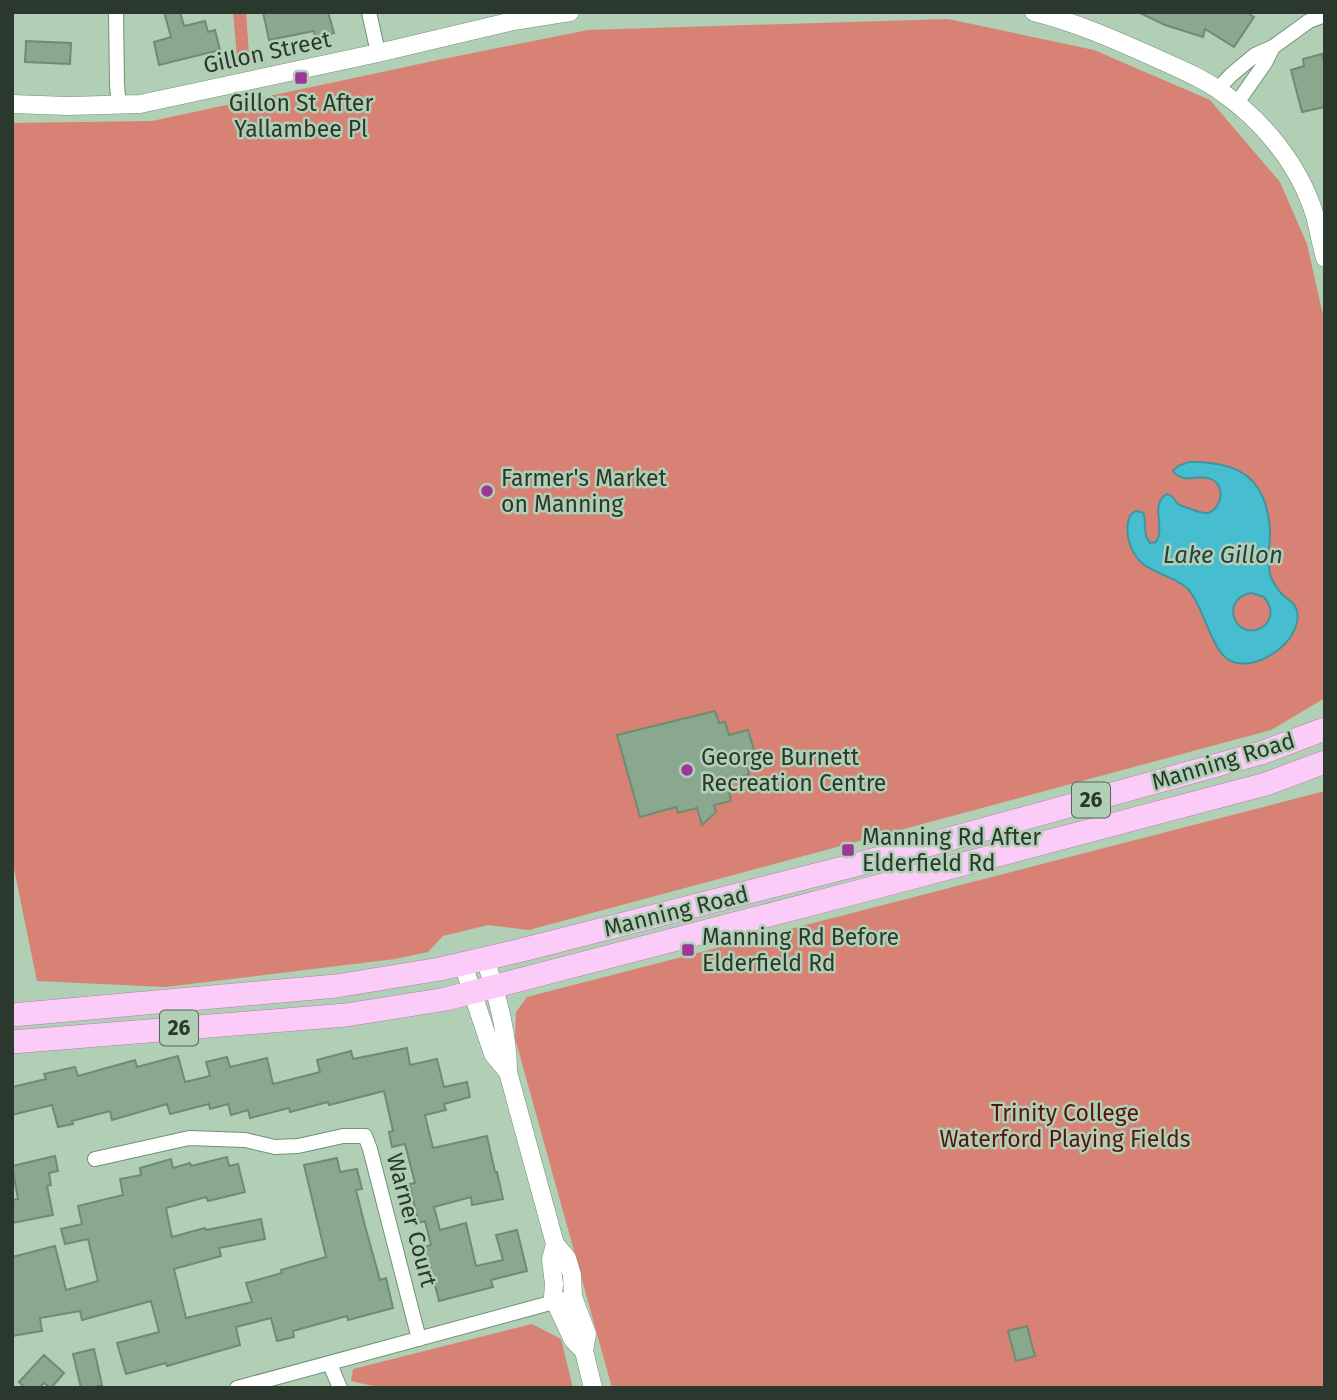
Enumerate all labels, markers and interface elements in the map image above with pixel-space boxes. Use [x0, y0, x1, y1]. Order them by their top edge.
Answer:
street label: Gillon Street [201, 25, 334, 79]
marker: Gillon St After Yallambee Pl [293, 70, 309, 86]
place label: Gillon St After Yallambee Pl [229, 89, 373, 143]
place label: Farmer's Market on Manning [501, 464, 668, 518]
marker: Farmer's Market on Manning [479, 483, 495, 499]
water label: Lake Gillon [1163, 541, 1283, 569]
street label: Manning Road [1148, 726, 1298, 796]
place label: George Burnett Recreation Centre [701, 743, 886, 797]
marker: George Burnett Recreation Centre [679, 762, 695, 778]
road number: 26 [1072, 782, 1110, 818]
place label: Manning Rd After Elderfield Rd [862, 823, 1041, 877]
marker: Manning Rd After Elderfield Rd [840, 842, 856, 858]
street label: Manning Road [601, 879, 751, 943]
place label: Manning Rd Before Elderfield Rd [702, 923, 899, 977]
marker: Manning Rd Before Elderfield Rd [680, 942, 696, 958]
road number: 26 [160, 1010, 198, 1046]
park label: Trinity College Waterford Playing Fields [939, 1099, 1191, 1153]
street label: Warner Court [381, 1150, 443, 1291]

